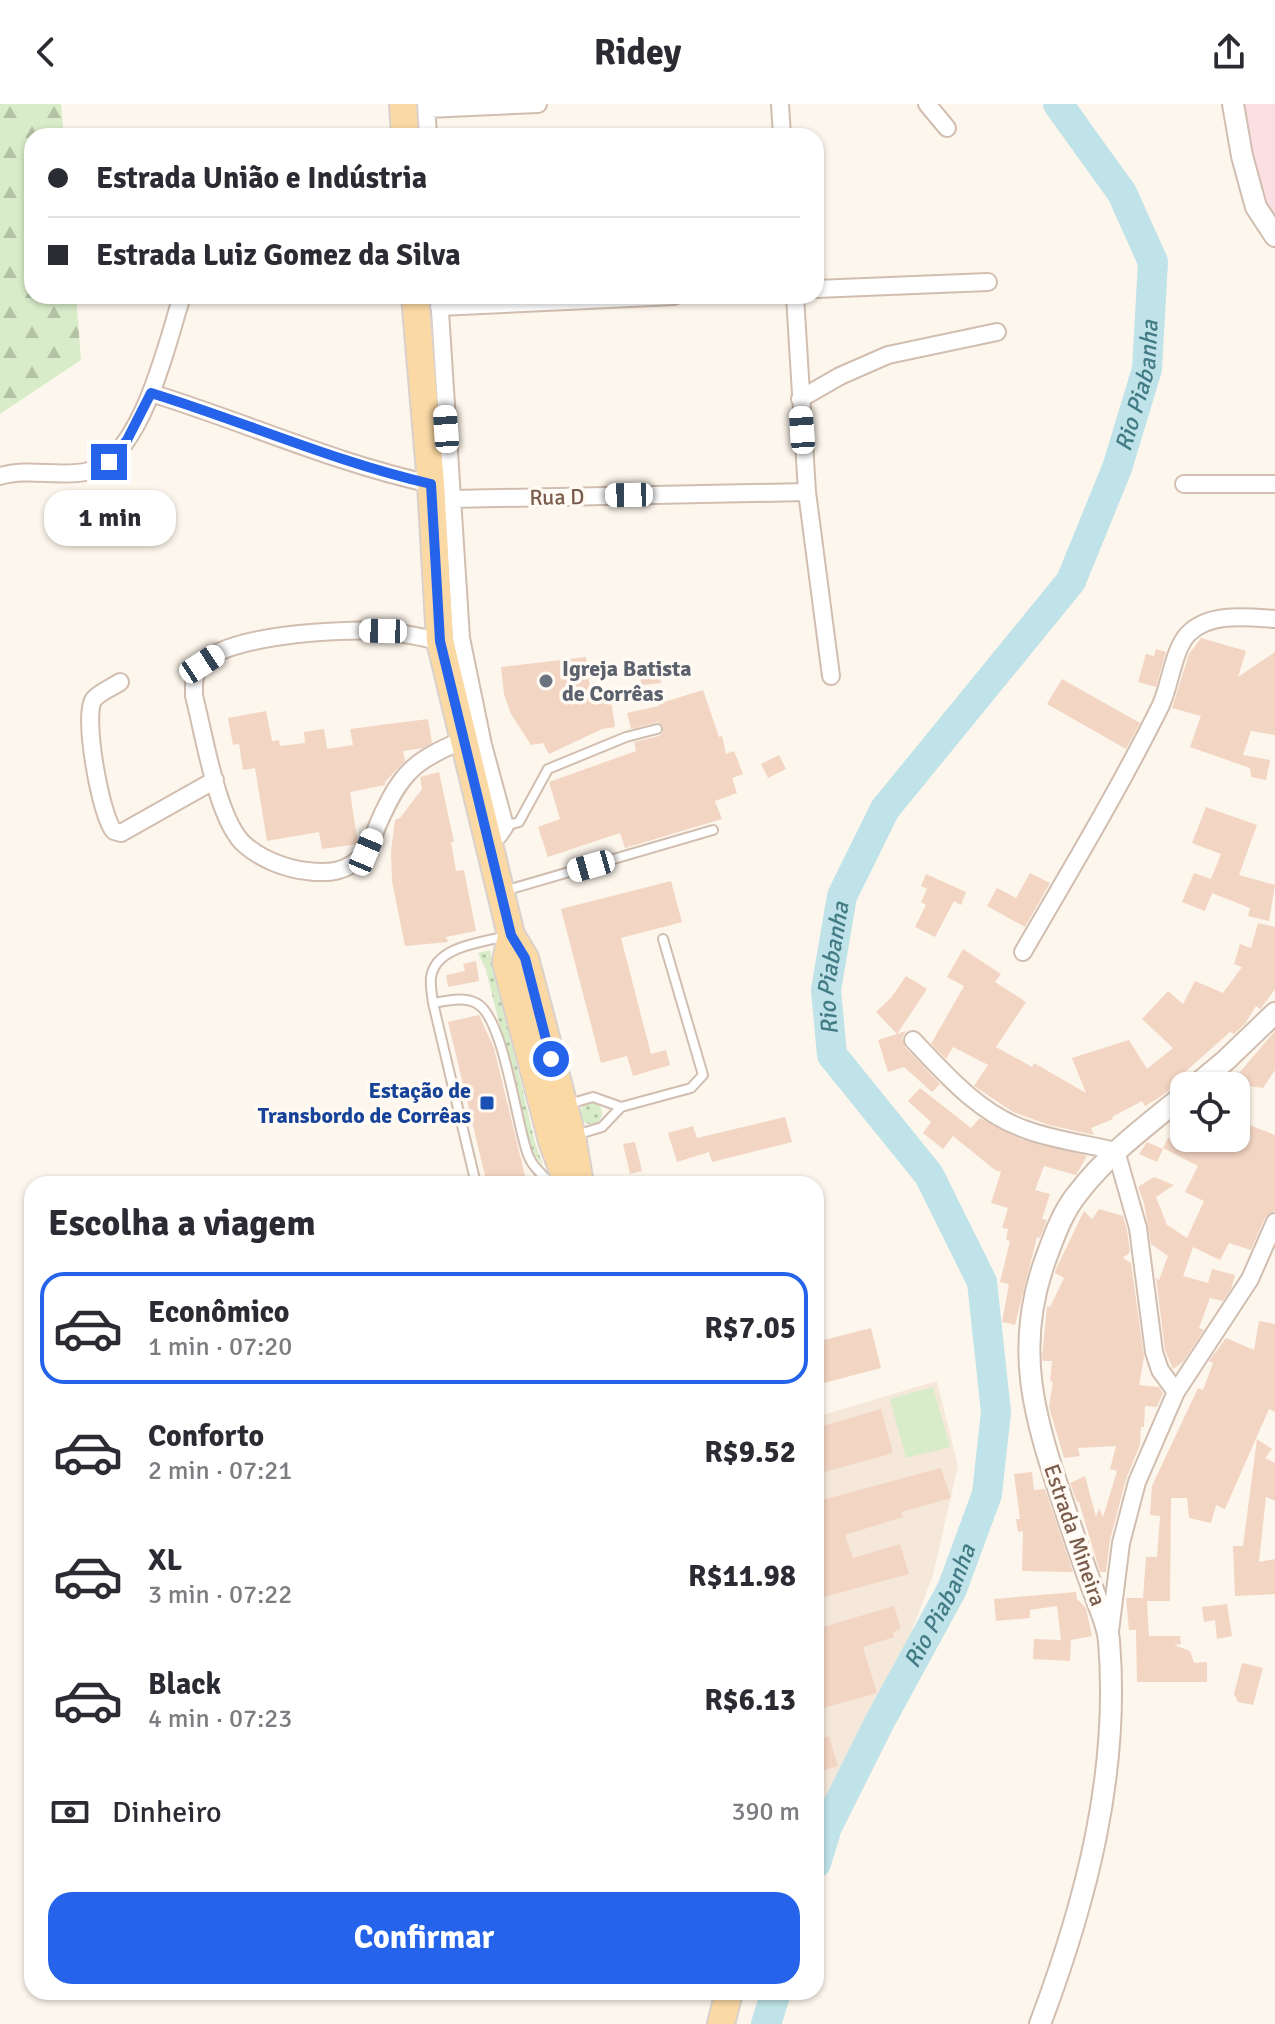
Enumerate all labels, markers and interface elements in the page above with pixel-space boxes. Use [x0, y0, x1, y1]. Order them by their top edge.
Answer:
icon: back [24, 30, 68, 74]
text: Ridey [594, 30, 681, 75]
icon: share [1207, 30, 1251, 74]
text: Estrada União e Indústria [96, 160, 427, 197]
text: Estrada Luiz Gomez da Silva [96, 237, 461, 274]
water label: Rio Piabanha [1108, 318, 1165, 455]
car [432, 404, 460, 454]
car [788, 405, 816, 455]
route end [91, 444, 127, 480]
street label: Rua D [529, 483, 585, 511]
car [605, 483, 653, 507]
callout: 1 min [43, 490, 175, 546]
text: 1 min [79, 502, 141, 534]
car [359, 619, 407, 643]
car [175, 641, 229, 687]
place label: Igreja Batista de Corrêas [562, 655, 692, 707]
marker: Igreja Batista de Corrêas [537, 672, 555, 690]
car [346, 825, 386, 879]
car [565, 848, 617, 884]
water label: Rio Piabanha [810, 899, 856, 1036]
route start [533, 1041, 569, 1077]
map controls [1170, 1072, 1250, 1152]
button: locate [1170, 1072, 1250, 1152]
place label: Estação de Transbordo de Corrêas [258, 1077, 471, 1129]
marker: Estação de Transbordo de Corrêas [478, 1094, 496, 1112]
text: Escolha a viagem [48, 1201, 316, 1246]
icon: car [52, 1292, 124, 1364]
text: Econômico [148, 1294, 290, 1331]
text: R$7.05 [704, 1310, 796, 1347]
text: 1 min · 07:20 [148, 1331, 292, 1363]
icon: car [52, 1416, 124, 1488]
text: Conforto [148, 1418, 264, 1455]
text: R$9.52 [704, 1434, 796, 1471]
text: 2 min · 07:21 [148, 1455, 292, 1487]
street label: Estrada Mineira [1038, 1461, 1112, 1609]
water label: Rio Piabanha [897, 1539, 982, 1673]
icon: car [52, 1540, 124, 1612]
text: XL [148, 1542, 182, 1579]
text: R$11.98 [688, 1558, 796, 1595]
text: 3 min · 07:22 [148, 1579, 292, 1611]
icon: car [52, 1664, 124, 1736]
text: Black [148, 1666, 221, 1703]
text: R$6.13 [704, 1682, 796, 1719]
text: 4 min · 07:23 [148, 1703, 292, 1735]
icon: cash [48, 1790, 92, 1834]
text: Dinheiro [112, 1794, 222, 1831]
text: 390 m [731, 1796, 800, 1828]
button: Confirmar [48, 1892, 800, 1984]

